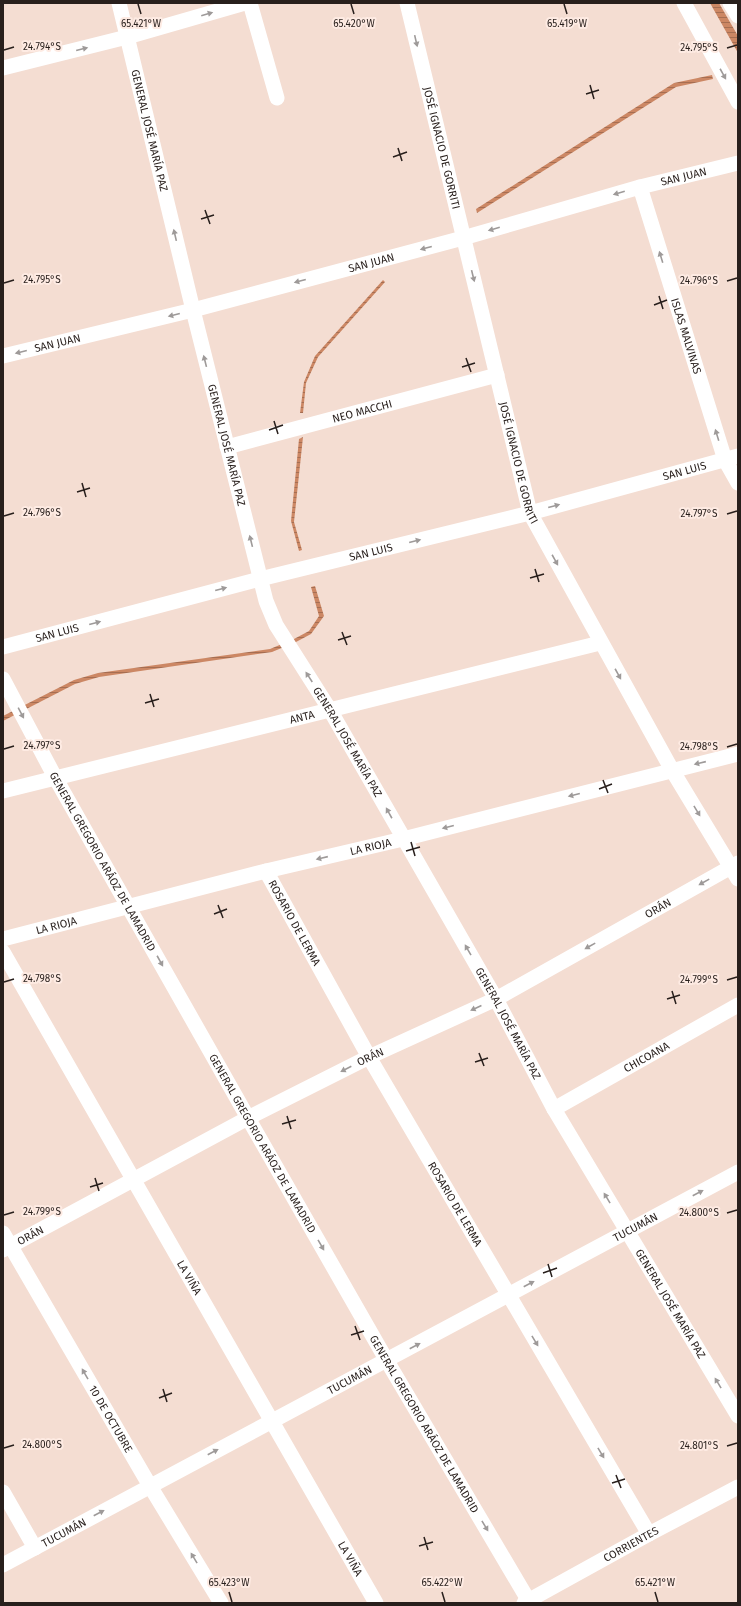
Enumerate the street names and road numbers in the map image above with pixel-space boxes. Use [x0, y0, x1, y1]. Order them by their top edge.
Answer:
street label: GENERAL JOSÉ MARÍA PAZ [128, 68, 170, 193]
street label: JOSÉ IGNACIO DE GORRITI [420, 85, 462, 211]
street label: SAN JUAN [659, 165, 708, 189]
street label: SAN JUAN [347, 251, 396, 275]
street label: ISLAS MALVINAS [668, 297, 704, 376]
street label: SAN JUAN [33, 331, 82, 355]
street label: GENERAL JOSÉ MARÍA PAZ [205, 383, 248, 508]
street label: NEO MACCHI [331, 397, 394, 426]
street label: JOSÉ IGNACIO DE GORRITI [496, 400, 541, 526]
street label: SAN LUIS [661, 459, 708, 483]
street label: SAN LUIS [348, 541, 394, 564]
street label: SAN LUIS [34, 621, 80, 645]
street label: GENERAL JOSÉ MARÍA PAZ [310, 685, 385, 800]
street label: ANTA [288, 708, 317, 727]
street label: GENERAL GREGORIO ARÁOZ DE LAMADRID [46, 770, 158, 954]
street label: LA RIOJA [349, 836, 393, 858]
street label: ROSARIO DE LERMA [265, 878, 323, 968]
street label: ORÁN [643, 896, 673, 921]
street label: LA RIOJA [35, 914, 79, 937]
street label: GENERAL JOSÉ MARÍA PAZ [472, 965, 543, 1082]
street label: CHICOANA [621, 1039, 672, 1075]
street label: ORÁN [355, 1045, 386, 1069]
street label: GENERAL GREGORIO ARÁOZ DE LAMADRID [206, 1052, 318, 1235]
street label: ROSARIO DE LERMA [425, 1160, 485, 1249]
street label: TUCUMÁN [611, 1210, 660, 1245]
street label: ORÁN [15, 1223, 46, 1248]
street label: GENERAL JOSÉ MARÍA PAZ [632, 1247, 708, 1361]
street label: LA VIÑA [174, 1258, 204, 1298]
street label: GENERAL GREGORIO ARÁOZ DE LAMADRID [367, 1333, 481, 1515]
street label: TUCUMÁN [325, 1363, 374, 1397]
street label: 10 DE OCTUBRE [86, 1383, 135, 1455]
street label: TUCUMÁN [40, 1516, 89, 1550]
street label: CORRIENTES [601, 1524, 661, 1565]
street label: LA VIÑA [335, 1539, 365, 1579]

